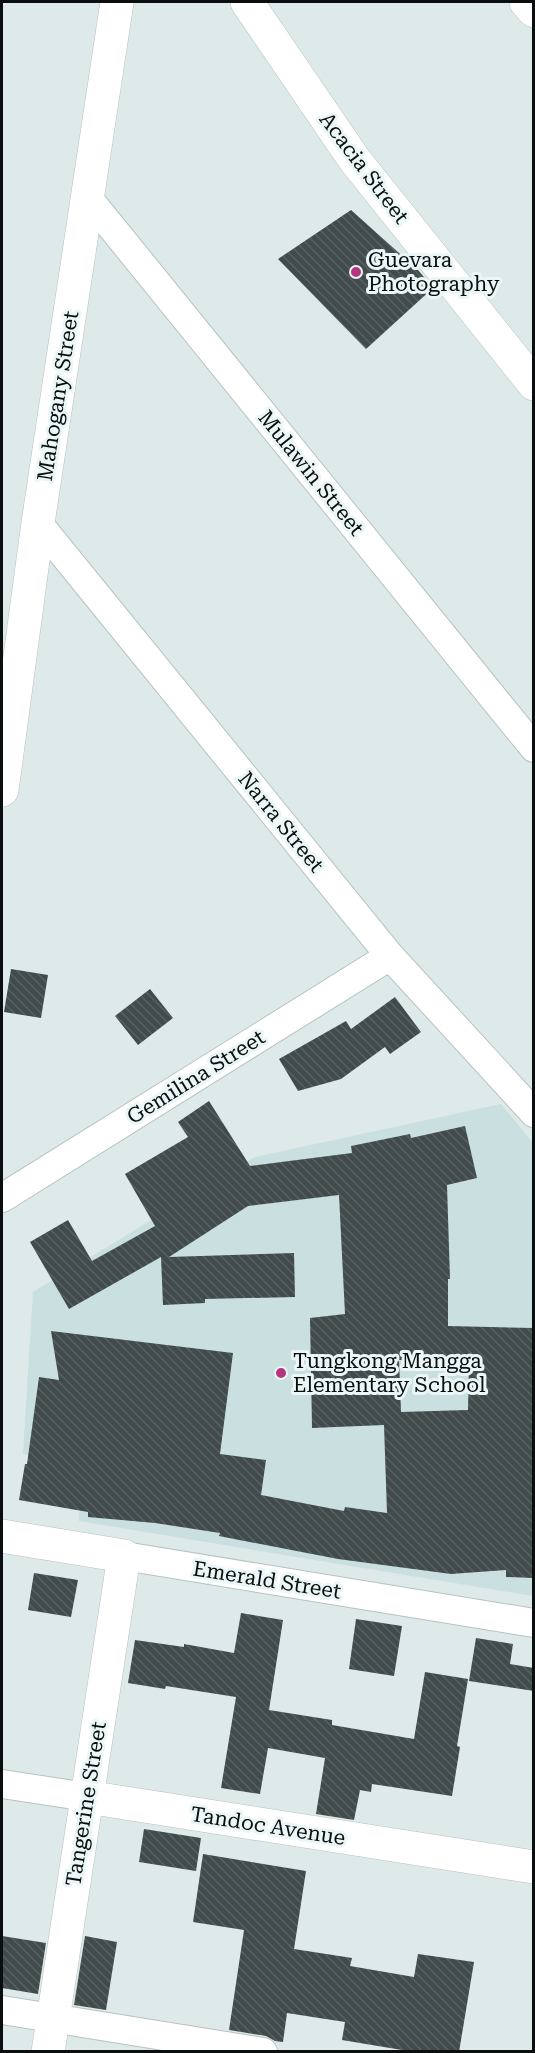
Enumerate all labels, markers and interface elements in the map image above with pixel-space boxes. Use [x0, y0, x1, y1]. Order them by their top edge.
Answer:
street label: Acacia Street [314, 108, 414, 228]
place label: Guevara Photography [368, 248, 500, 296]
marker: Guevara Photography [349, 265, 363, 279]
street label: Mahogany Street [33, 309, 83, 483]
street label: Mulawin Street [253, 406, 369, 540]
street label: Narra Street [233, 767, 329, 877]
street label: Gemilina Street [123, 1025, 269, 1129]
place label: Tungkong Mangga Elementary School [293, 1349, 486, 1397]
marker: Tungkong Mangga Elementary School [274, 1366, 288, 1380]
street label: Emerald Street [191, 1556, 343, 1604]
street label: Tangerine Street [61, 1720, 111, 1888]
street label: Tandoc Avenue [189, 1802, 347, 1850]

